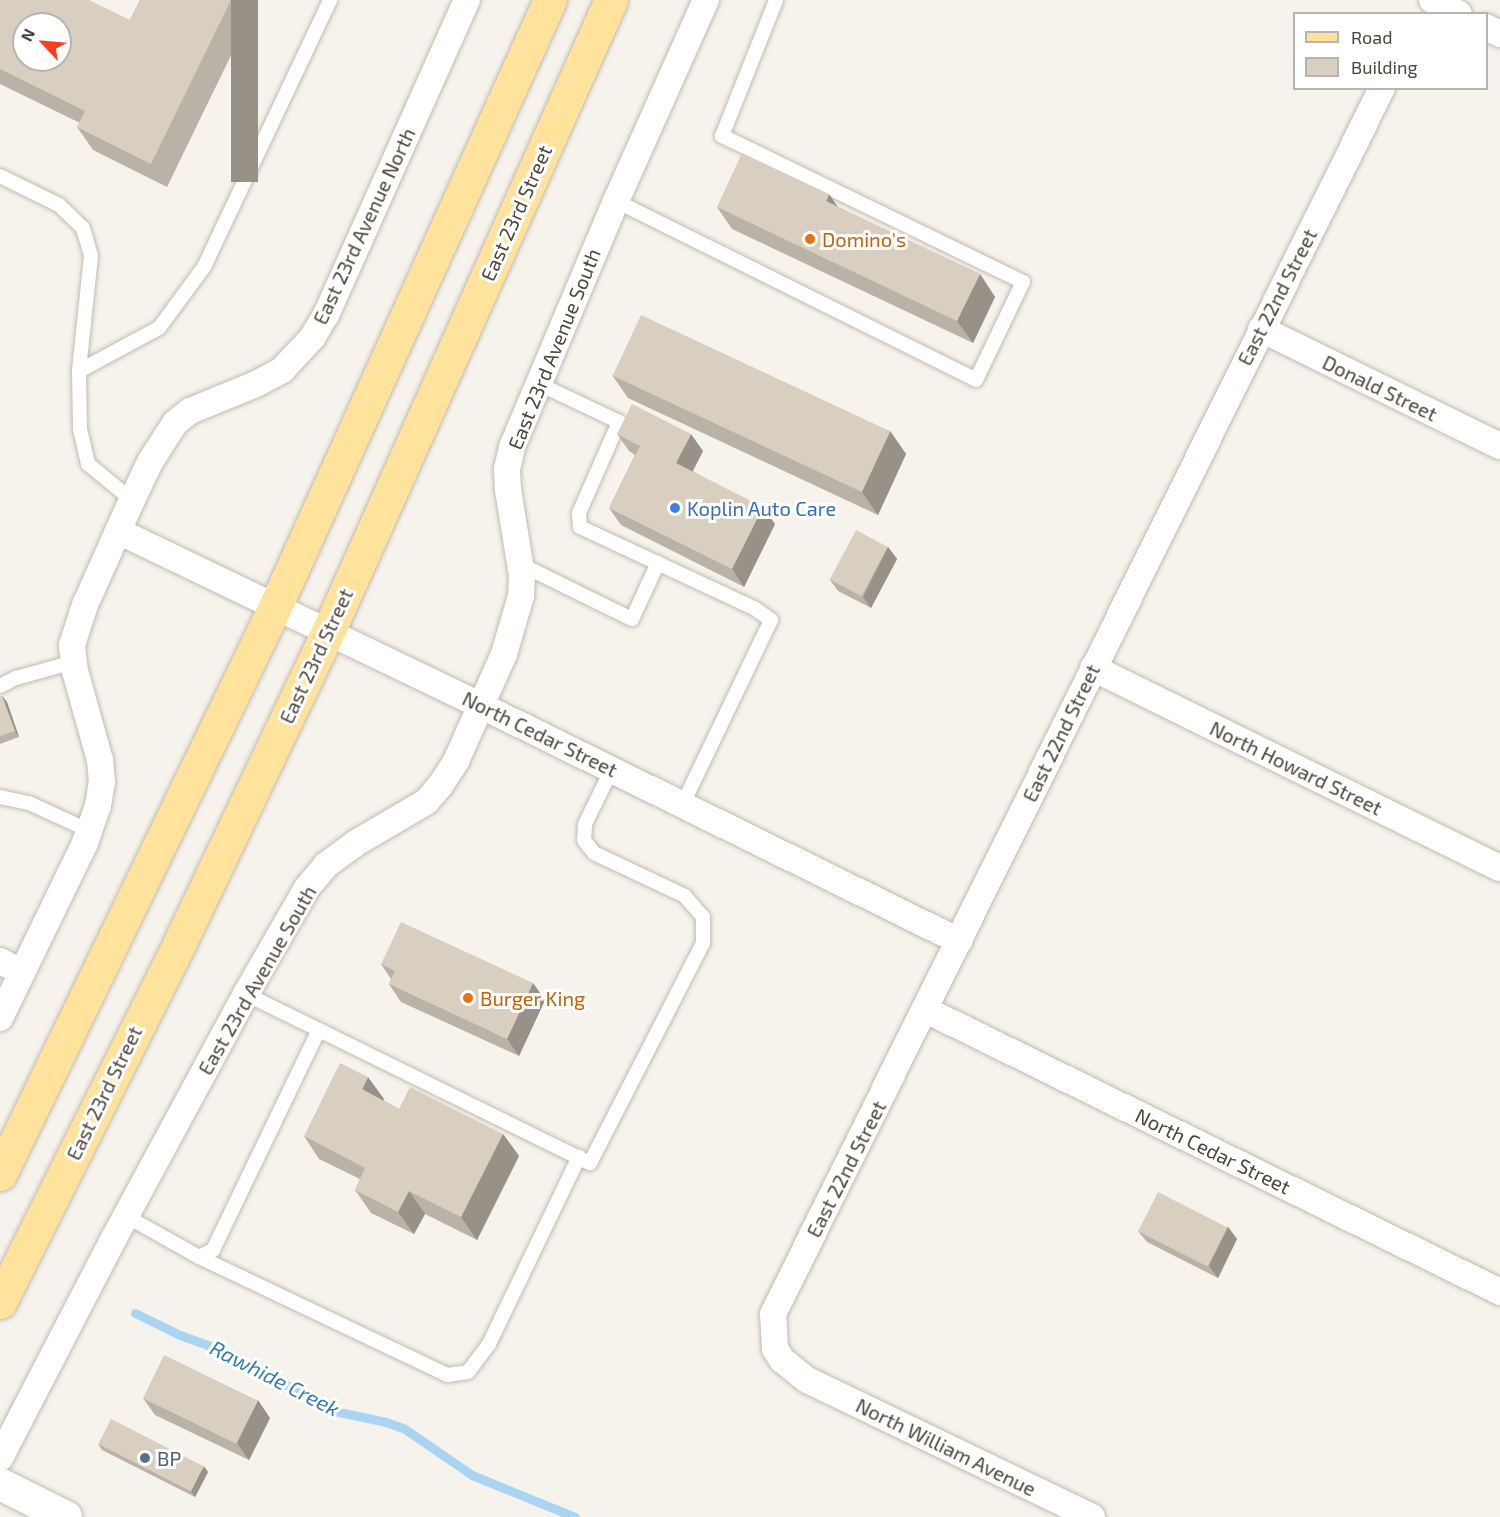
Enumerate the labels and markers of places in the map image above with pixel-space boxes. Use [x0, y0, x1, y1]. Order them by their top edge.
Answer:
place label: Domino's [822, 227, 906, 251]
marker: Domino's [803, 232, 817, 246]
place label: Koplin Auto Care [687, 496, 837, 520]
marker: Koplin Auto Care [668, 501, 682, 515]
place label: Burger King [480, 986, 586, 1010]
marker: Burger King [461, 991, 475, 1005]
place label: BP [157, 1446, 181, 1470]
marker: BP [138, 1451, 152, 1465]

